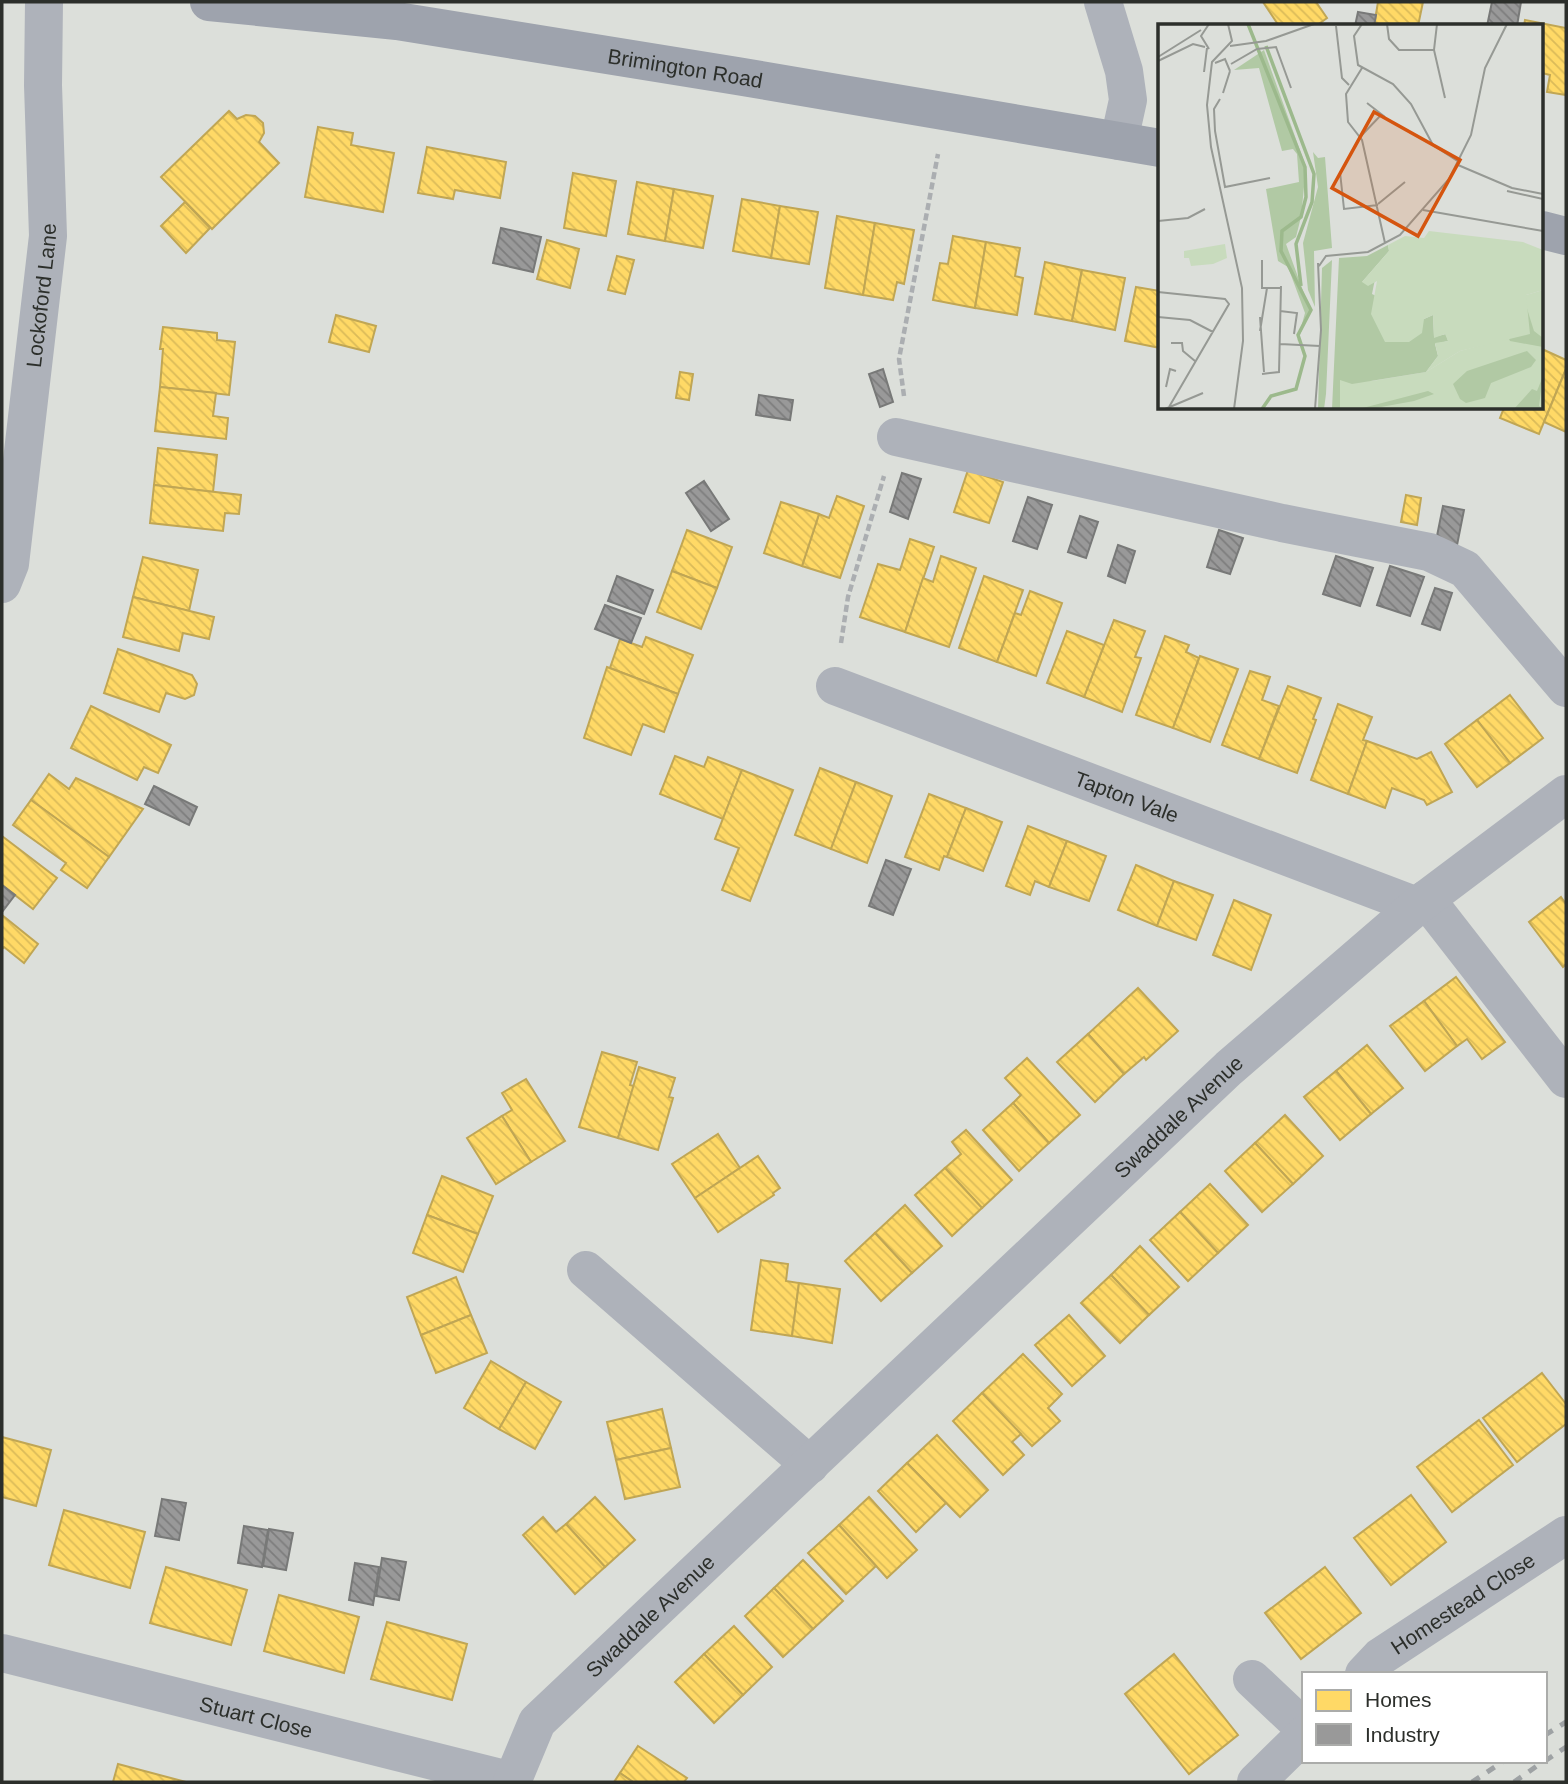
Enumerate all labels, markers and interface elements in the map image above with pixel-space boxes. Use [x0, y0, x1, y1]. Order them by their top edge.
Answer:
inset map [1158, 24, 1544, 410]
street label: Brimington Road [606, 44, 764, 92]
street label: Lockoford Lane [21, 223, 60, 369]
street label: Tapton Vale [1072, 766, 1182, 826]
street label: Swaddale Avenue [1109, 1050, 1247, 1182]
street label: Homestead Close [1386, 1547, 1539, 1658]
street label: Swaddale Avenue [581, 1550, 719, 1682]
legend [1302, 1672, 1547, 1763]
text: Homes [1365, 1688, 1432, 1711]
street label: Stuart Close [197, 1691, 315, 1742]
text: Industry [1365, 1723, 1440, 1746]

